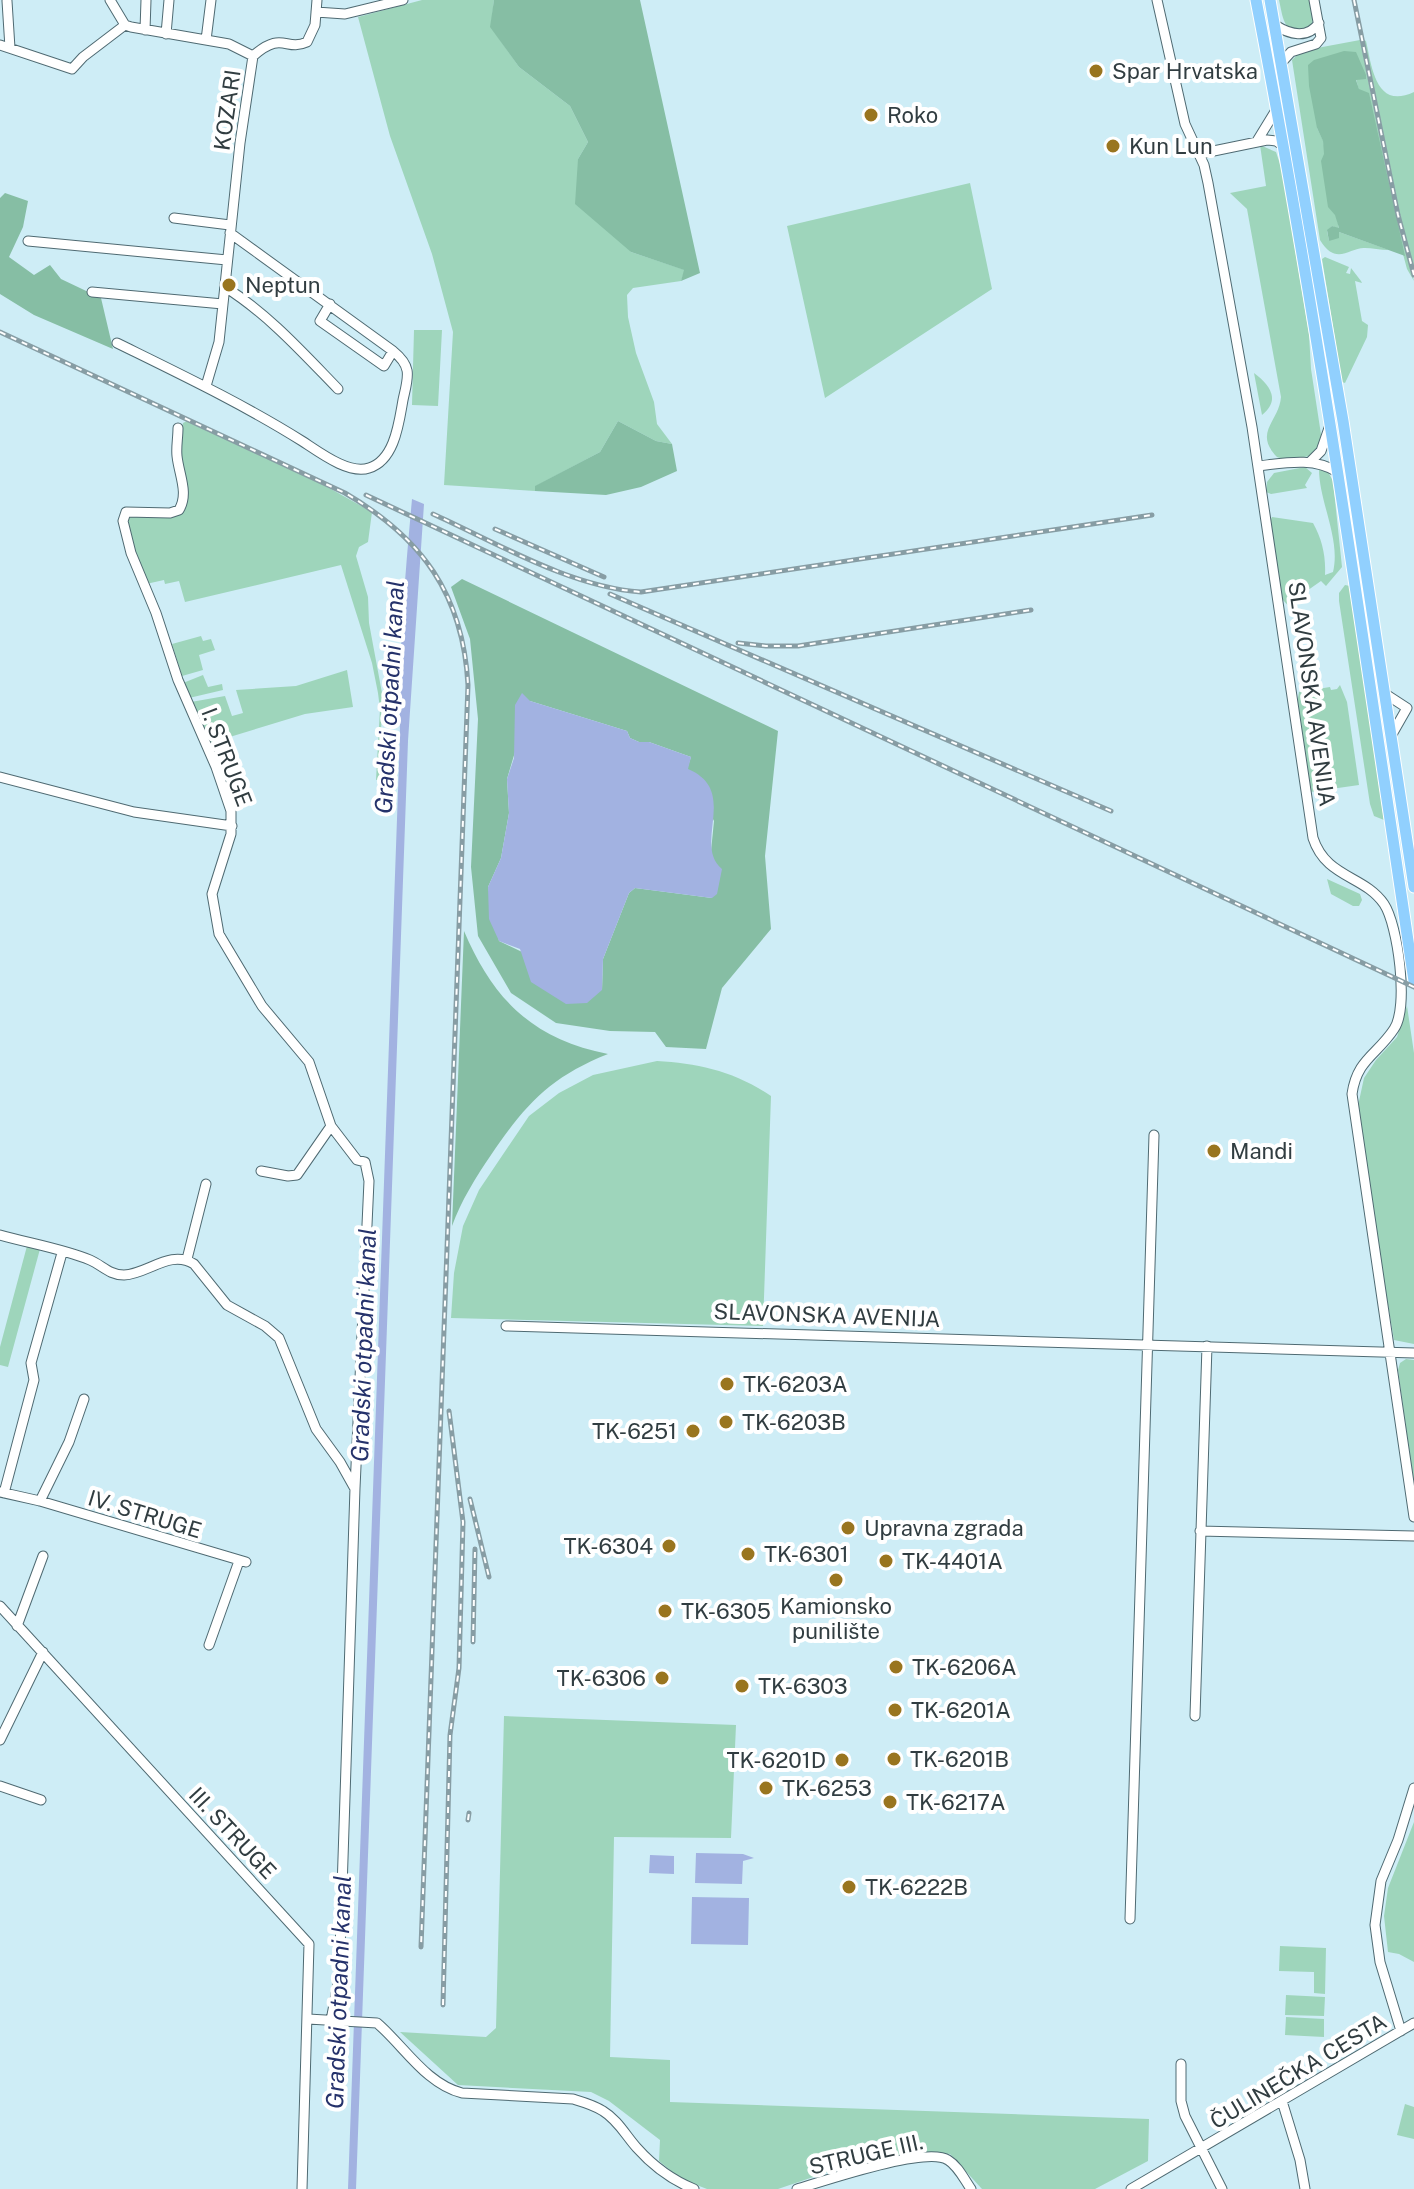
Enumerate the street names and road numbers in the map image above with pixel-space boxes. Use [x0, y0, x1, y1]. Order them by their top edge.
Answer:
street label: KOZARI [208, 68, 246, 152]
street label: SLAVONSKA AVENIJA [1283, 580, 1341, 808]
street label: I. STRUGE [196, 704, 258, 810]
street label: SLAVONSKA AVENIJA [713, 1298, 941, 1332]
street label: IV. STRUGE [85, 1484, 205, 1544]
street label: III. STRUGE [184, 1782, 282, 1884]
street label: ČULINEČKA CESTA [1205, 2008, 1391, 2134]
street label: STRUGE III. [807, 2128, 925, 2180]

